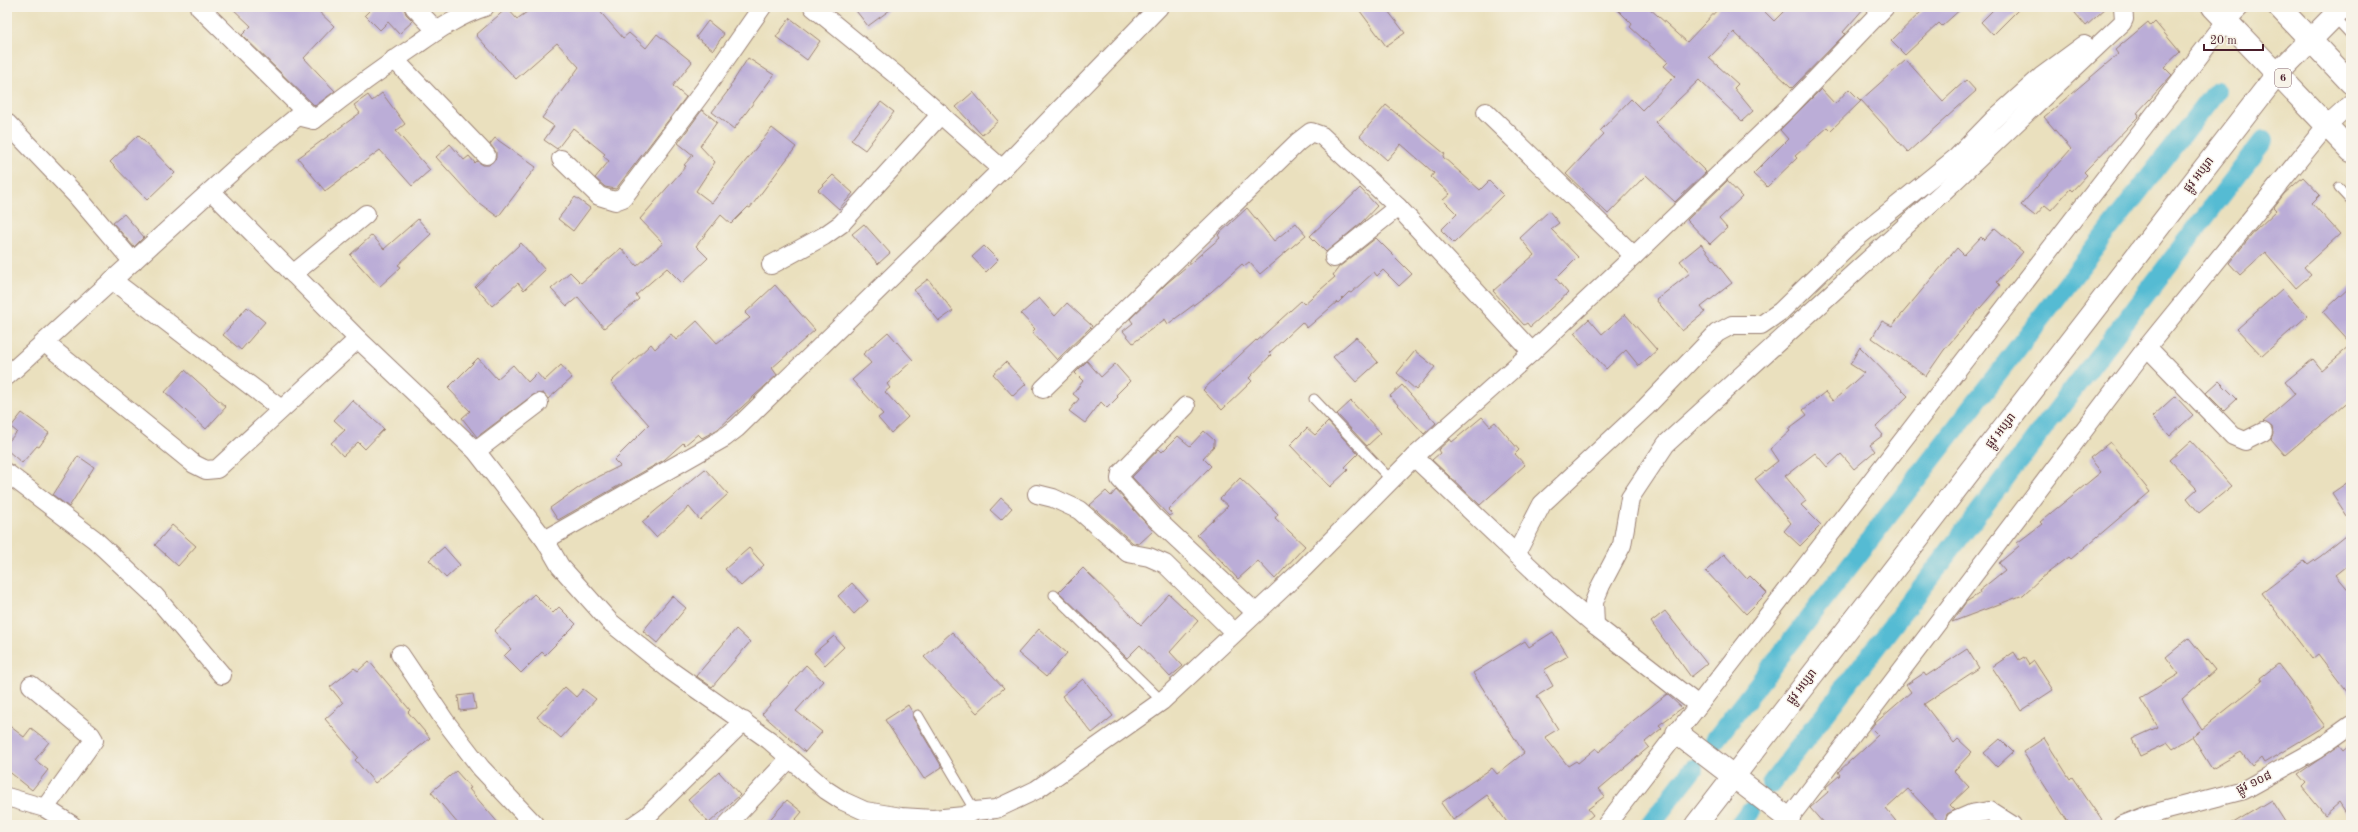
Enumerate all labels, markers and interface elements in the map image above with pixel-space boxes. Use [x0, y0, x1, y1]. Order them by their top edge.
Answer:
scale bar [2204, 26, 2263, 52]
text: 20 m [2210, 35, 2237, 47]
road number: 6 [2275, 69, 2291, 87]
street label: ផ្លូវ អប្សរា [2182, 155, 2219, 197]
street label: ផ្លូវ អប្សរា [1984, 411, 2021, 453]
street label: ផ្លូវ អប្សរា [1785, 667, 1822, 709]
street label: ផ្លូវ ១០៨ [2234, 770, 2275, 800]

